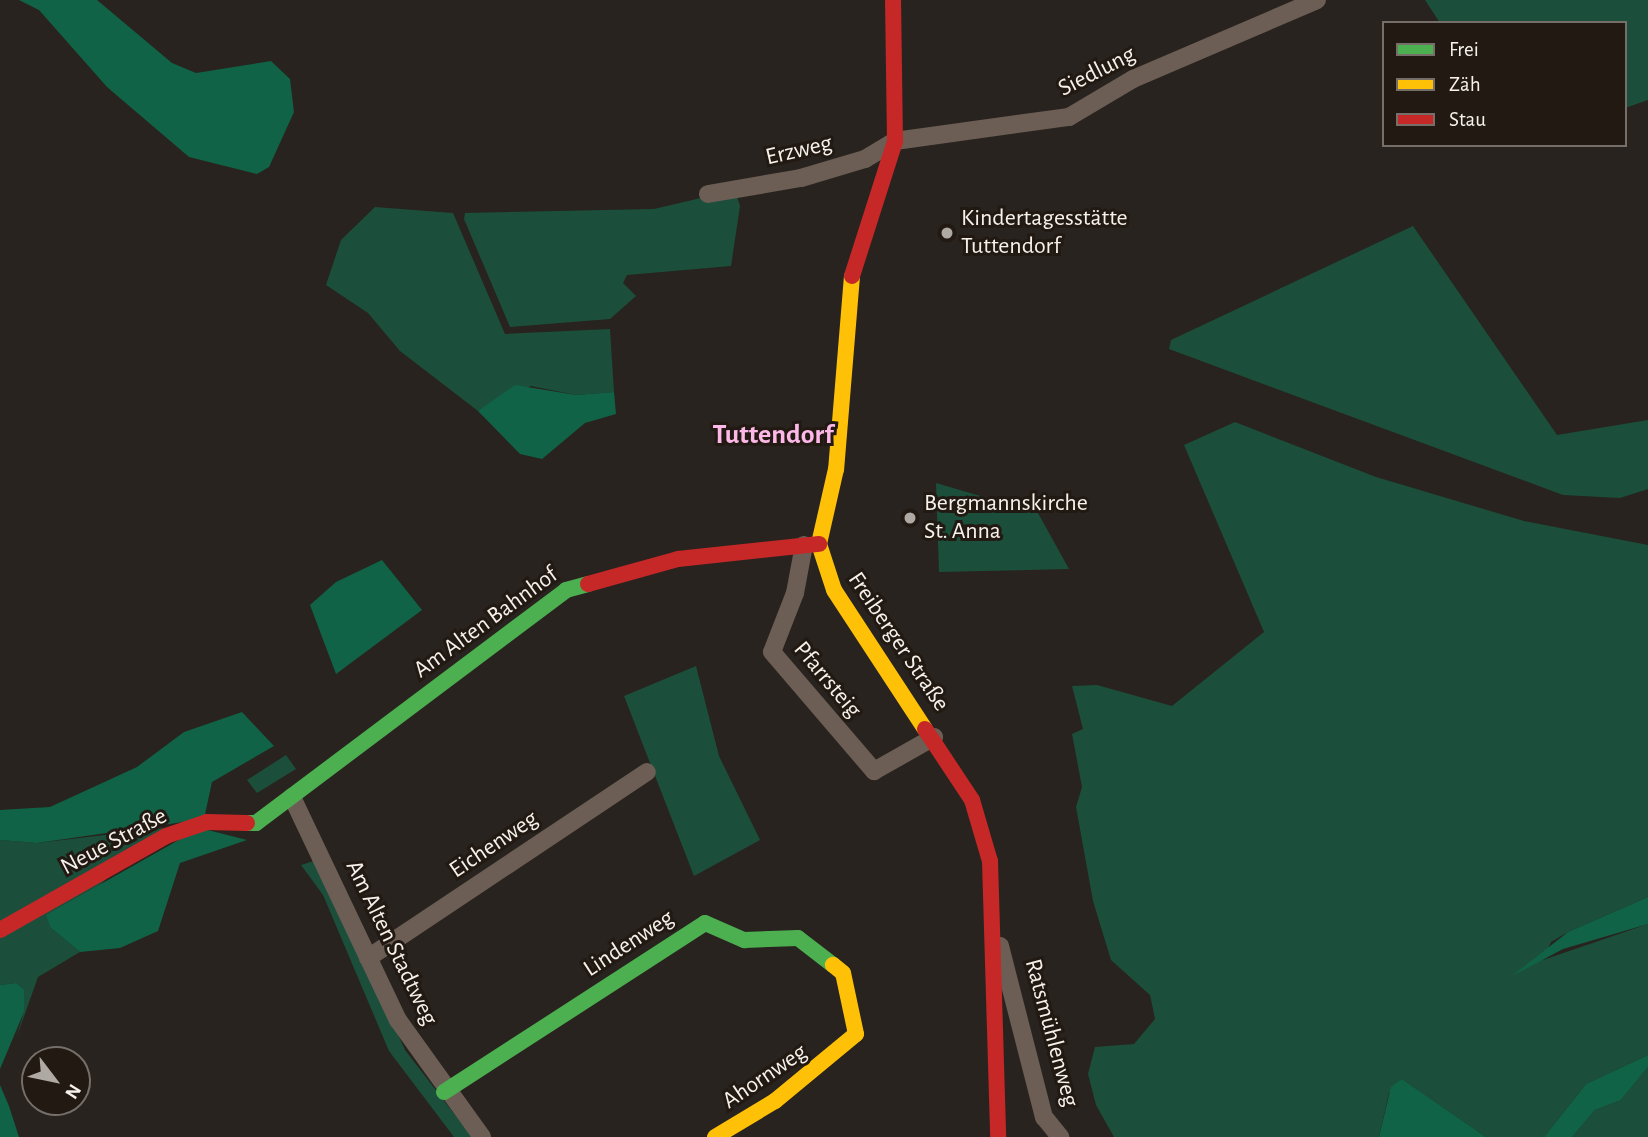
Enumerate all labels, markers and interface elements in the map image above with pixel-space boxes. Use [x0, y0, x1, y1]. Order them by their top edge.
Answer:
legend [1382, 21, 1627, 147]
text: Frei [1449, 39, 1479, 60]
street label: Siedlung [1054, 40, 1140, 104]
text: Zäh [1449, 74, 1481, 95]
text: Stau [1449, 109, 1486, 130]
street label: Erzweg [763, 129, 835, 173]
place label: Kindertagesstätte Tuttendorf [961, 205, 1128, 261]
marker: Kindertagesstätte Tuttendorf [939, 225, 955, 241]
district label: Tuttendorf [713, 418, 833, 452]
place label: Bergmannskirche St. Anna [924, 490, 1088, 546]
marker: Bergmannskirche St. Anna [902, 510, 918, 526]
street label: Am Alten Bahnhof [408, 561, 564, 685]
street label: Freiberger Straße [841, 567, 955, 717]
street label: Pfarrsteig [787, 636, 867, 724]
street label: Neue Straße [56, 802, 172, 882]
street label: Eichenweg [444, 805, 544, 885]
street label: Am Alten Stadtweg [339, 856, 443, 1030]
street label: Lindenweg [578, 904, 680, 984]
street label: Ratsmühlenweg [1017, 956, 1085, 1110]
street label: Ahornweg [717, 1038, 813, 1116]
north arrow [21, 1046, 91, 1116]
text: N [61, 1081, 84, 1102]

